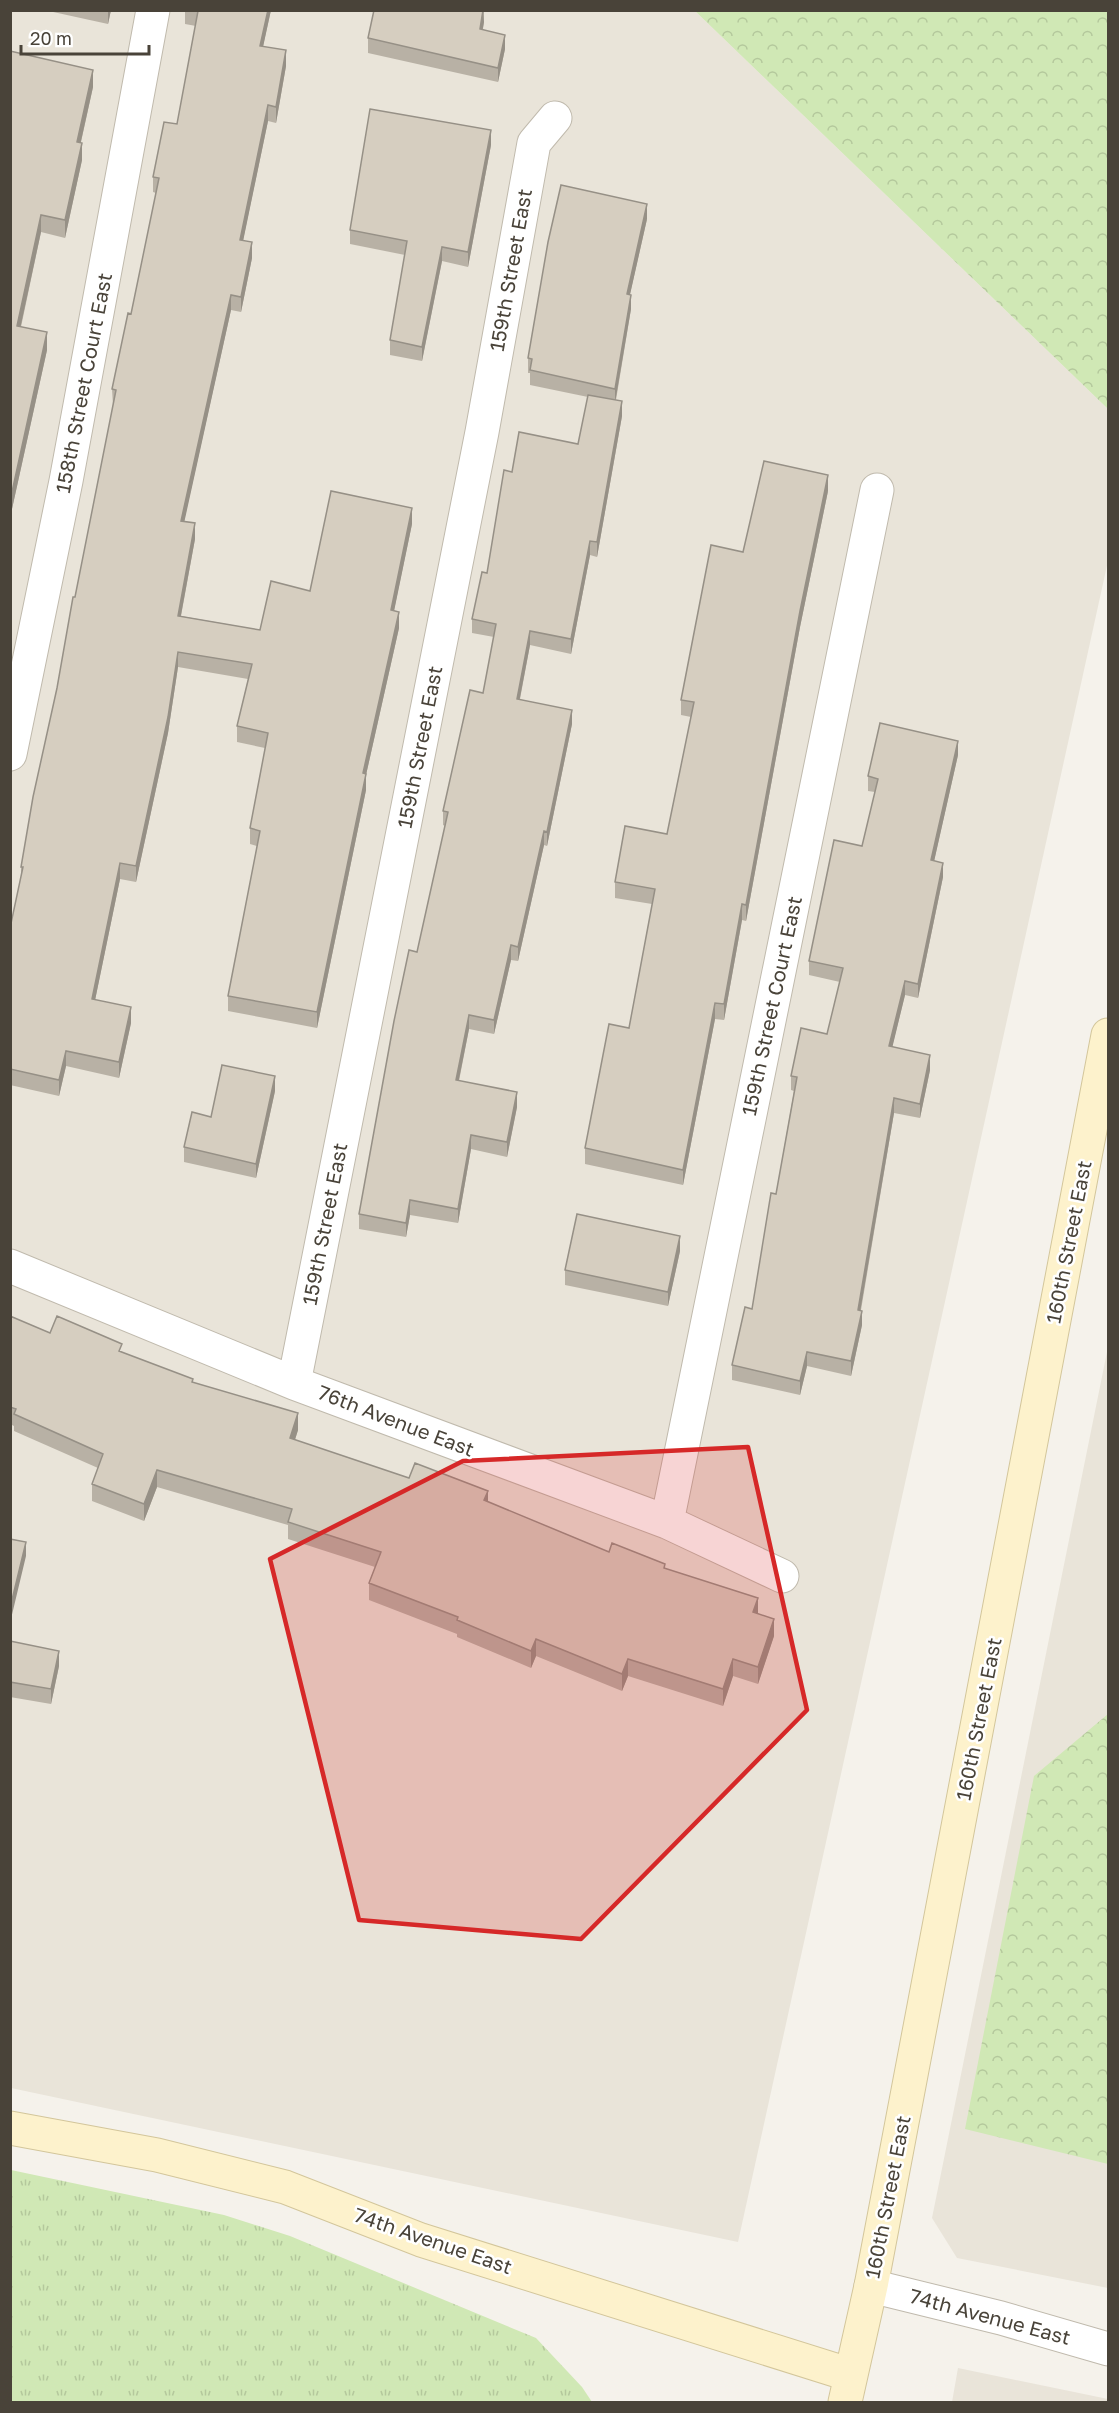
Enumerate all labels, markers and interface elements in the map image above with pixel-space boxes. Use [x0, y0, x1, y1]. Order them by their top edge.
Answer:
scale bar [21, 18, 148, 56]
text: 20 m [30, 27, 72, 49]
street label: 159th Street East [484, 187, 536, 353]
street label: 158th Street Court East [50, 271, 116, 495]
street label: 159th Street East [392, 664, 447, 830]
street label: 159th Street Court East [736, 894, 806, 1118]
street label: 159th Street East [297, 1141, 352, 1307]
street label: 160th Street East [1040, 1158, 1096, 1325]
street label: 76th Avenue East [315, 1379, 478, 1461]
street label: 160th Street East [950, 1635, 1006, 1802]
street label: 160th Street East [859, 2113, 915, 2280]
street label: 74th Avenue East [351, 2202, 516, 2278]
street label: 74th Avenue East [907, 2283, 1073, 2349]

